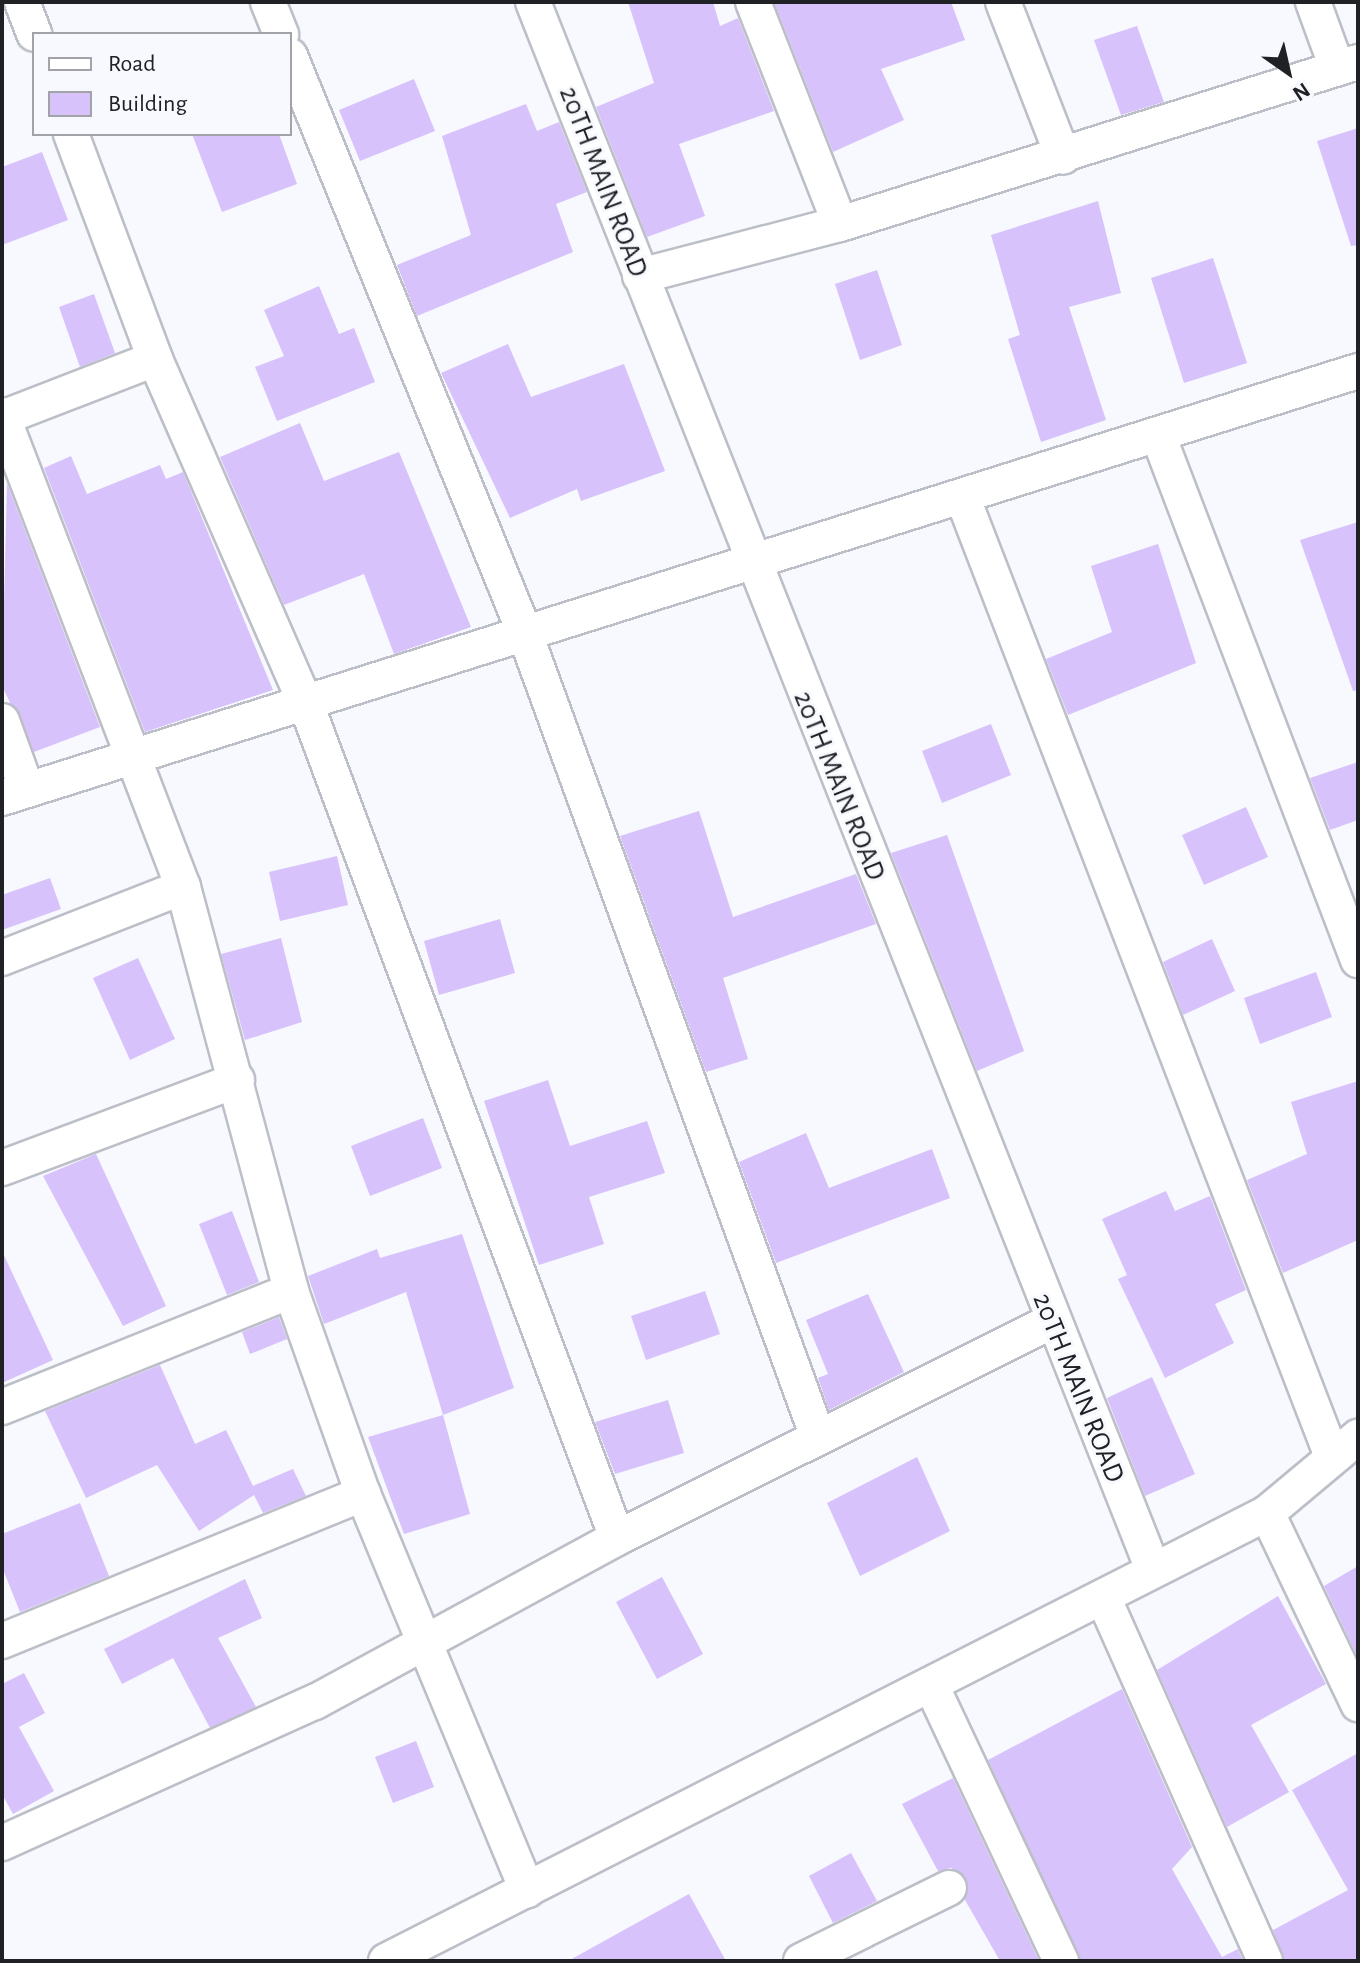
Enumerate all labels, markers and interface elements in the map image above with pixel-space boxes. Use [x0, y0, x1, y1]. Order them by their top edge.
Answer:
legend [32, 32, 292, 136]
north arrow [1248, 32, 1328, 112]
text: Road [108, 52, 156, 76]
text: N [1289, 78, 1314, 105]
street label: 20TH MAIN ROAD [551, 82, 655, 282]
text: Building [108, 92, 187, 116]
street label: 20TH MAIN ROAD [786, 686, 892, 886]
street label: 20TH MAIN ROAD [1025, 1288, 1131, 1488]

